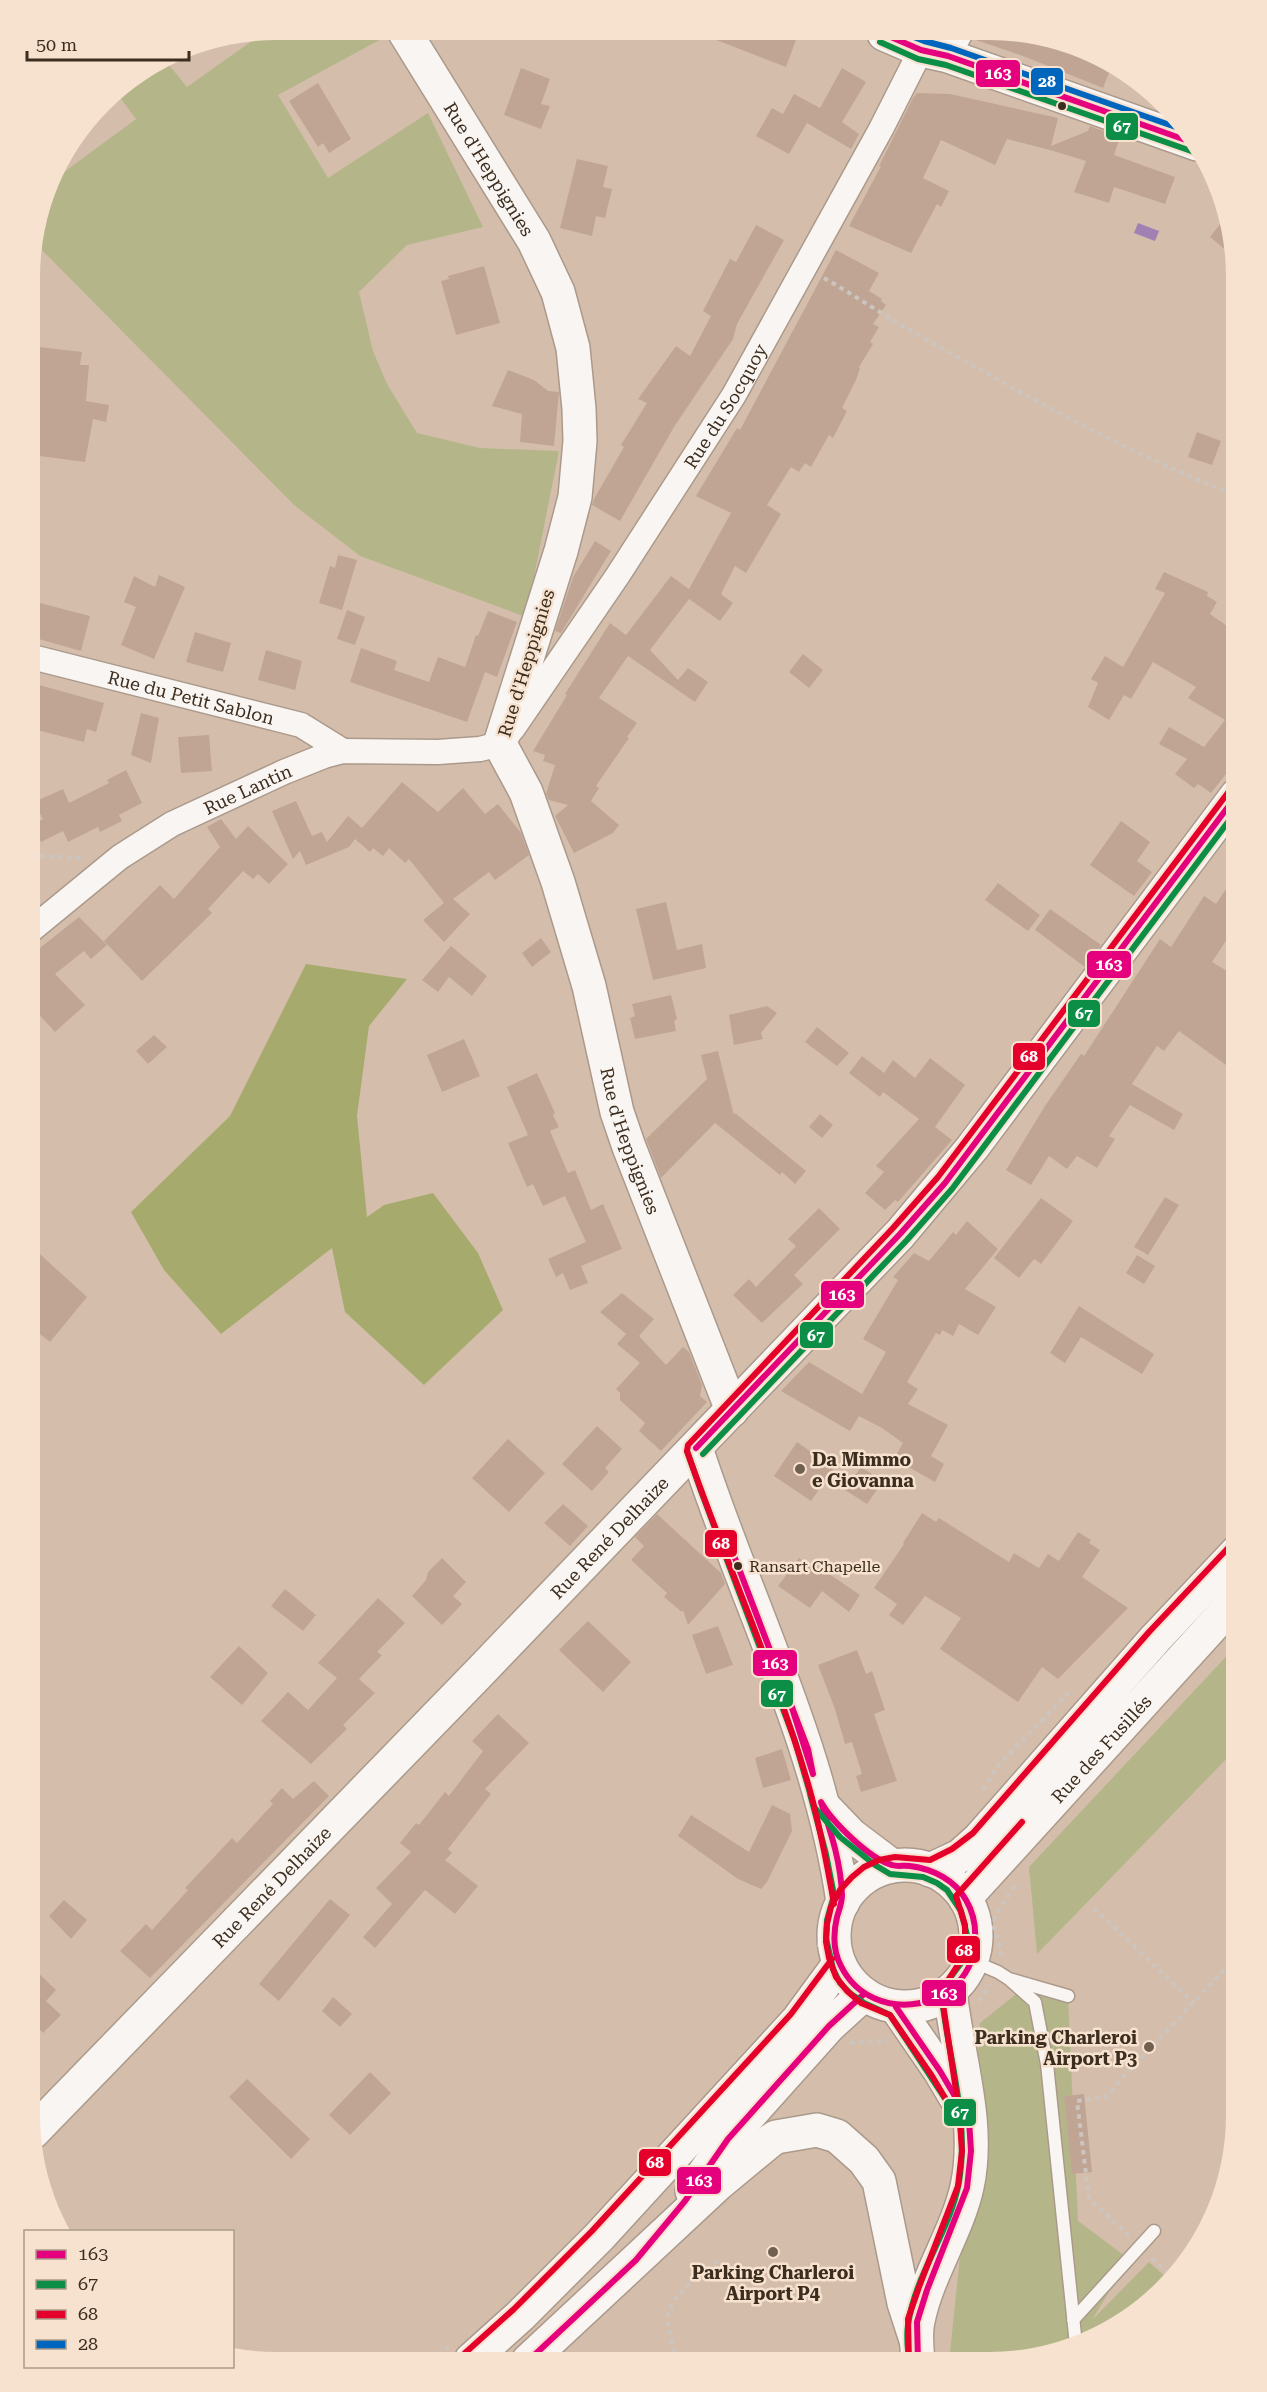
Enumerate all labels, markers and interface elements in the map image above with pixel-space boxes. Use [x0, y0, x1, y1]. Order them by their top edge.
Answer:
scale bar [27, 24, 189, 62]
text: 50 m [36, 34, 77, 55]
line badge: 163 [975, 59, 1021, 88]
text: 163 [985, 64, 1011, 83]
line badge: 28 [1030, 67, 1064, 96]
text: 28 [1038, 72, 1056, 91]
street label: Rue d'Heppignies [440, 98, 539, 240]
unlabelled marker [1056, 100, 1068, 112]
line badge: 67 [1105, 112, 1139, 141]
text: 67 [1113, 117, 1131, 136]
street label: Rue du Socquoy [679, 340, 771, 472]
street label: Rue d'Heppignies [494, 587, 558, 739]
street label: Rue du Petit Sablon [106, 666, 277, 728]
street label: Rue Lantin [200, 759, 295, 818]
line badge: 163 [1086, 950, 1132, 979]
text: 163 [1096, 955, 1122, 974]
line badge: 67 [1067, 999, 1101, 1028]
text: 67 [1075, 1004, 1093, 1023]
line badge: 68 [1012, 1042, 1046, 1071]
text: 68 [1020, 1047, 1038, 1066]
street label: Rue d'Heppignies [597, 1065, 665, 1217]
line badge: 163 [820, 1280, 865, 1309]
text: 163 [829, 1285, 855, 1304]
line badge: 67 [799, 1321, 834, 1349]
text: 67 [807, 1326, 825, 1345]
place label: Da Mimmo e Giovanna [812, 1449, 914, 1491]
marker: Da Mimmo e Giovanna [793, 1462, 807, 1476]
street label: Rue René Delhaize [546, 1472, 672, 1603]
line badge: 68 [704, 1529, 738, 1558]
text: 68 [712, 1534, 730, 1553]
place label: Ransart Chapelle [749, 1557, 880, 1576]
marker: Ransart Chapelle [732, 1560, 744, 1572]
line badge: 163 [752, 1649, 798, 1677]
text: 163 [762, 1654, 788, 1673]
line badge: 67 [760, 1679, 794, 1708]
text: 67 [768, 1685, 786, 1704]
street label: Rue des Fusillés [1047, 1690, 1155, 1807]
street label: Rue René Delhaize [208, 1822, 335, 1952]
line badge: 68 [946, 1935, 981, 1964]
text: 68 [955, 1941, 973, 1960]
line badge: 163 [921, 1979, 967, 2007]
text: 163 [931, 1984, 957, 2003]
place label: Parking Charleroi Airport P3 [974, 2027, 1137, 2069]
marker: Parking Charleroi Airport P3 [1142, 2040, 1156, 2054]
line badge: 67 [943, 2098, 977, 2127]
text: 67 [951, 2103, 969, 2122]
line badge: 68 [638, 2148, 672, 2177]
text: 68 [646, 2153, 664, 2172]
line badge: 163 [676, 2166, 722, 2195]
text: 163 [686, 2171, 712, 2190]
legend [24, 2230, 234, 2368]
text: 163 [78, 2243, 108, 2264]
marker: Parking Charleroi Airport P4 [766, 2245, 780, 2259]
place label: Parking Charleroi Airport P4 [692, 2262, 854, 2304]
text: 67 [78, 2273, 98, 2294]
text: 68 [78, 2303, 98, 2324]
text: 28 [78, 2333, 98, 2354]

